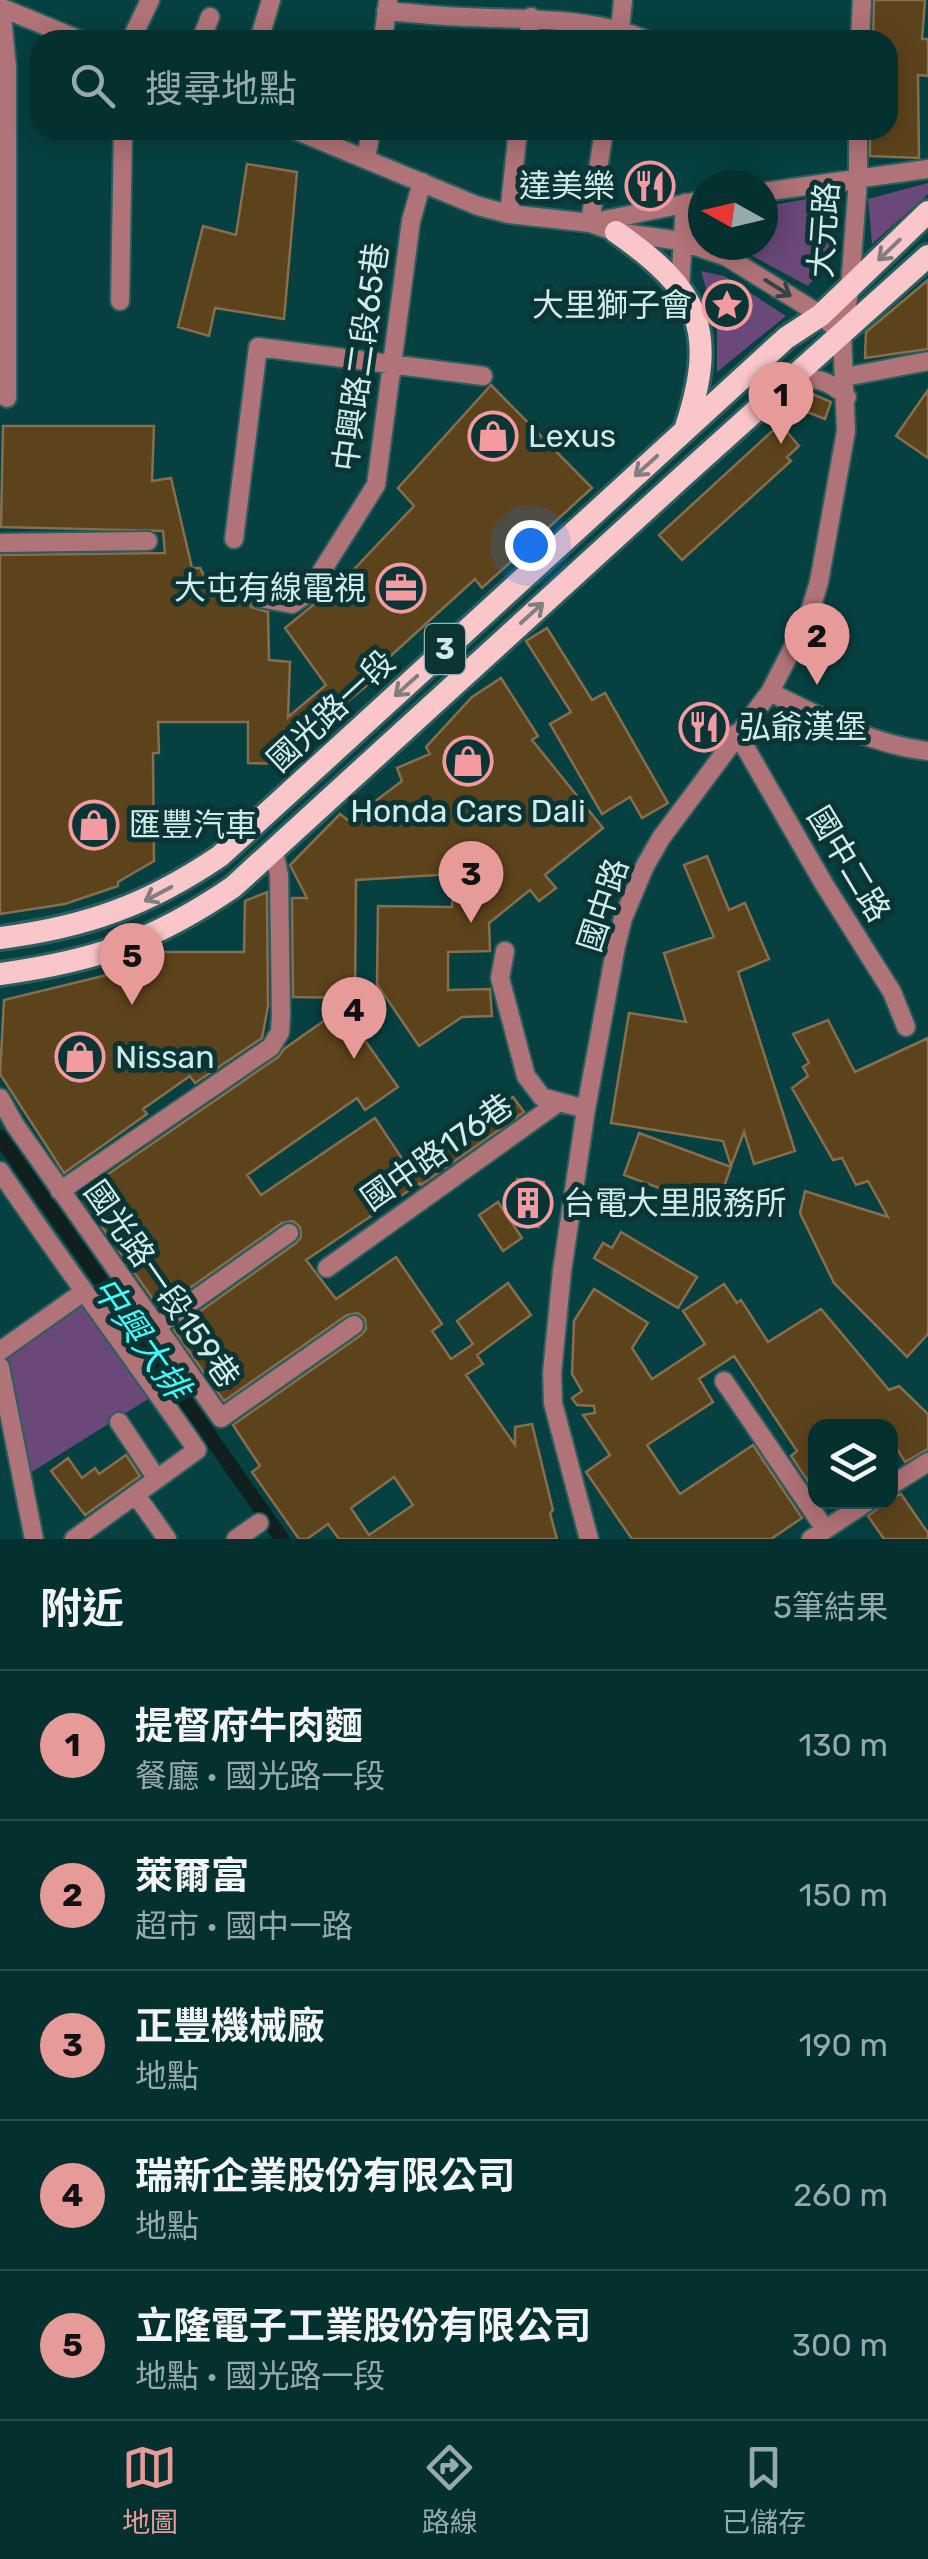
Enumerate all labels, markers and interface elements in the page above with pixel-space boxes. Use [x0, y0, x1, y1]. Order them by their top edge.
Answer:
search box [30, 30, 898, 140]
icon: search [65, 58, 120, 113]
text: 搜尋地點 [145, 66, 297, 112]
restaurant icon: 達美樂 [624, 160, 676, 212]
place label: 達美樂 [519, 167, 615, 205]
north arrow [688, 170, 778, 260]
street label: 大元路 [802, 181, 846, 279]
one-way arrow [877, 237, 902, 261]
street label: 中興路二段65巷 [326, 240, 396, 474]
one-way arrow [763, 278, 792, 299]
place icon: 大里獅子會 [701, 279, 753, 331]
place label: 大里獅子會 [532, 286, 692, 324]
pin: 1 [748, 362, 814, 444]
shop icon: Lexus [467, 410, 519, 462]
place label: Lexus [528, 417, 616, 455]
one-way arrow [633, 454, 659, 478]
your location [505, 520, 556, 571]
office icon: 大屯有線電視 [375, 562, 427, 614]
place label: 大屯有線電視 [174, 569, 366, 607]
one-way arrow [519, 602, 544, 625]
pin: 2 [784, 602, 850, 685]
road number: 3 [425, 624, 465, 674]
street label: 國光路一段 [260, 643, 402, 779]
one-way arrow [393, 673, 419, 697]
restaurant icon: 弘爺漢堡 [678, 701, 730, 753]
place label: 弘爺漢堡 [739, 708, 867, 746]
shop icon: Honda Cars Dali [442, 735, 494, 787]
place label: Honda Cars Dali [350, 792, 586, 830]
shop icon: 匯豐汽車 [68, 799, 120, 851]
street label: 國中二路 [800, 799, 898, 929]
place label: 匯豐汽車 [129, 806, 257, 844]
pin: 3 [438, 840, 504, 923]
street label: 國中路 [570, 853, 636, 957]
one-way arrow [143, 885, 173, 904]
pin: 5 [100, 922, 164, 1005]
pin: 4 [322, 976, 386, 1059]
shop icon: Nissan [54, 1031, 106, 1083]
place label: Nissan [115, 1038, 215, 1076]
street label: 國中路176巷 [354, 1086, 520, 1218]
street label: 國光路一段159巷 [77, 1173, 247, 1395]
building icon: 台電大里服務所 [502, 1177, 554, 1229]
place label: 台電大里服務所 [563, 1184, 787, 1222]
water label: 中興大排 [84, 1269, 201, 1411]
map controls [808, 1419, 898, 1509]
button: layers [808, 1419, 898, 1509]
text: 附近 [40, 1584, 124, 1634]
text: 5筆結果 [773, 1588, 888, 1626]
text: 提督府牛肉麵 [135, 1703, 363, 1749]
text: 1 [65, 1726, 80, 1764]
text: 130 m [798, 1726, 888, 1764]
text: 餐廳 · 國光路一段 [135, 1757, 385, 1795]
text: 萊爾富 [135, 1853, 249, 1899]
text: 2 [62, 1876, 83, 1914]
text: 150 m [799, 1876, 888, 1914]
text: 超市 · 國中一路 [135, 1907, 353, 1945]
text: 正豐機械廠 [135, 2003, 325, 2049]
text: 3 [62, 2026, 83, 2064]
text: 190 m [799, 2026, 888, 2064]
text: 地點 [135, 2057, 199, 2095]
text: 瑞新企業股份有限公司 [135, 2153, 515, 2199]
text: 4 [62, 2176, 83, 2214]
text: 260 m [793, 2176, 888, 2214]
text: 地點 [135, 2207, 199, 2245]
text: 立隆電子工業股份有限公司 [135, 2303, 591, 2349]
text: 5 [62, 2326, 83, 2364]
text: 300 m [792, 2326, 888, 2364]
text: 地點 · 國光路一段 [135, 2357, 385, 2395]
tab: 地圖 [122, 2440, 178, 2540]
tab: 路線 [422, 2440, 478, 2540]
tab: 已儲存 [722, 2440, 806, 2540]

